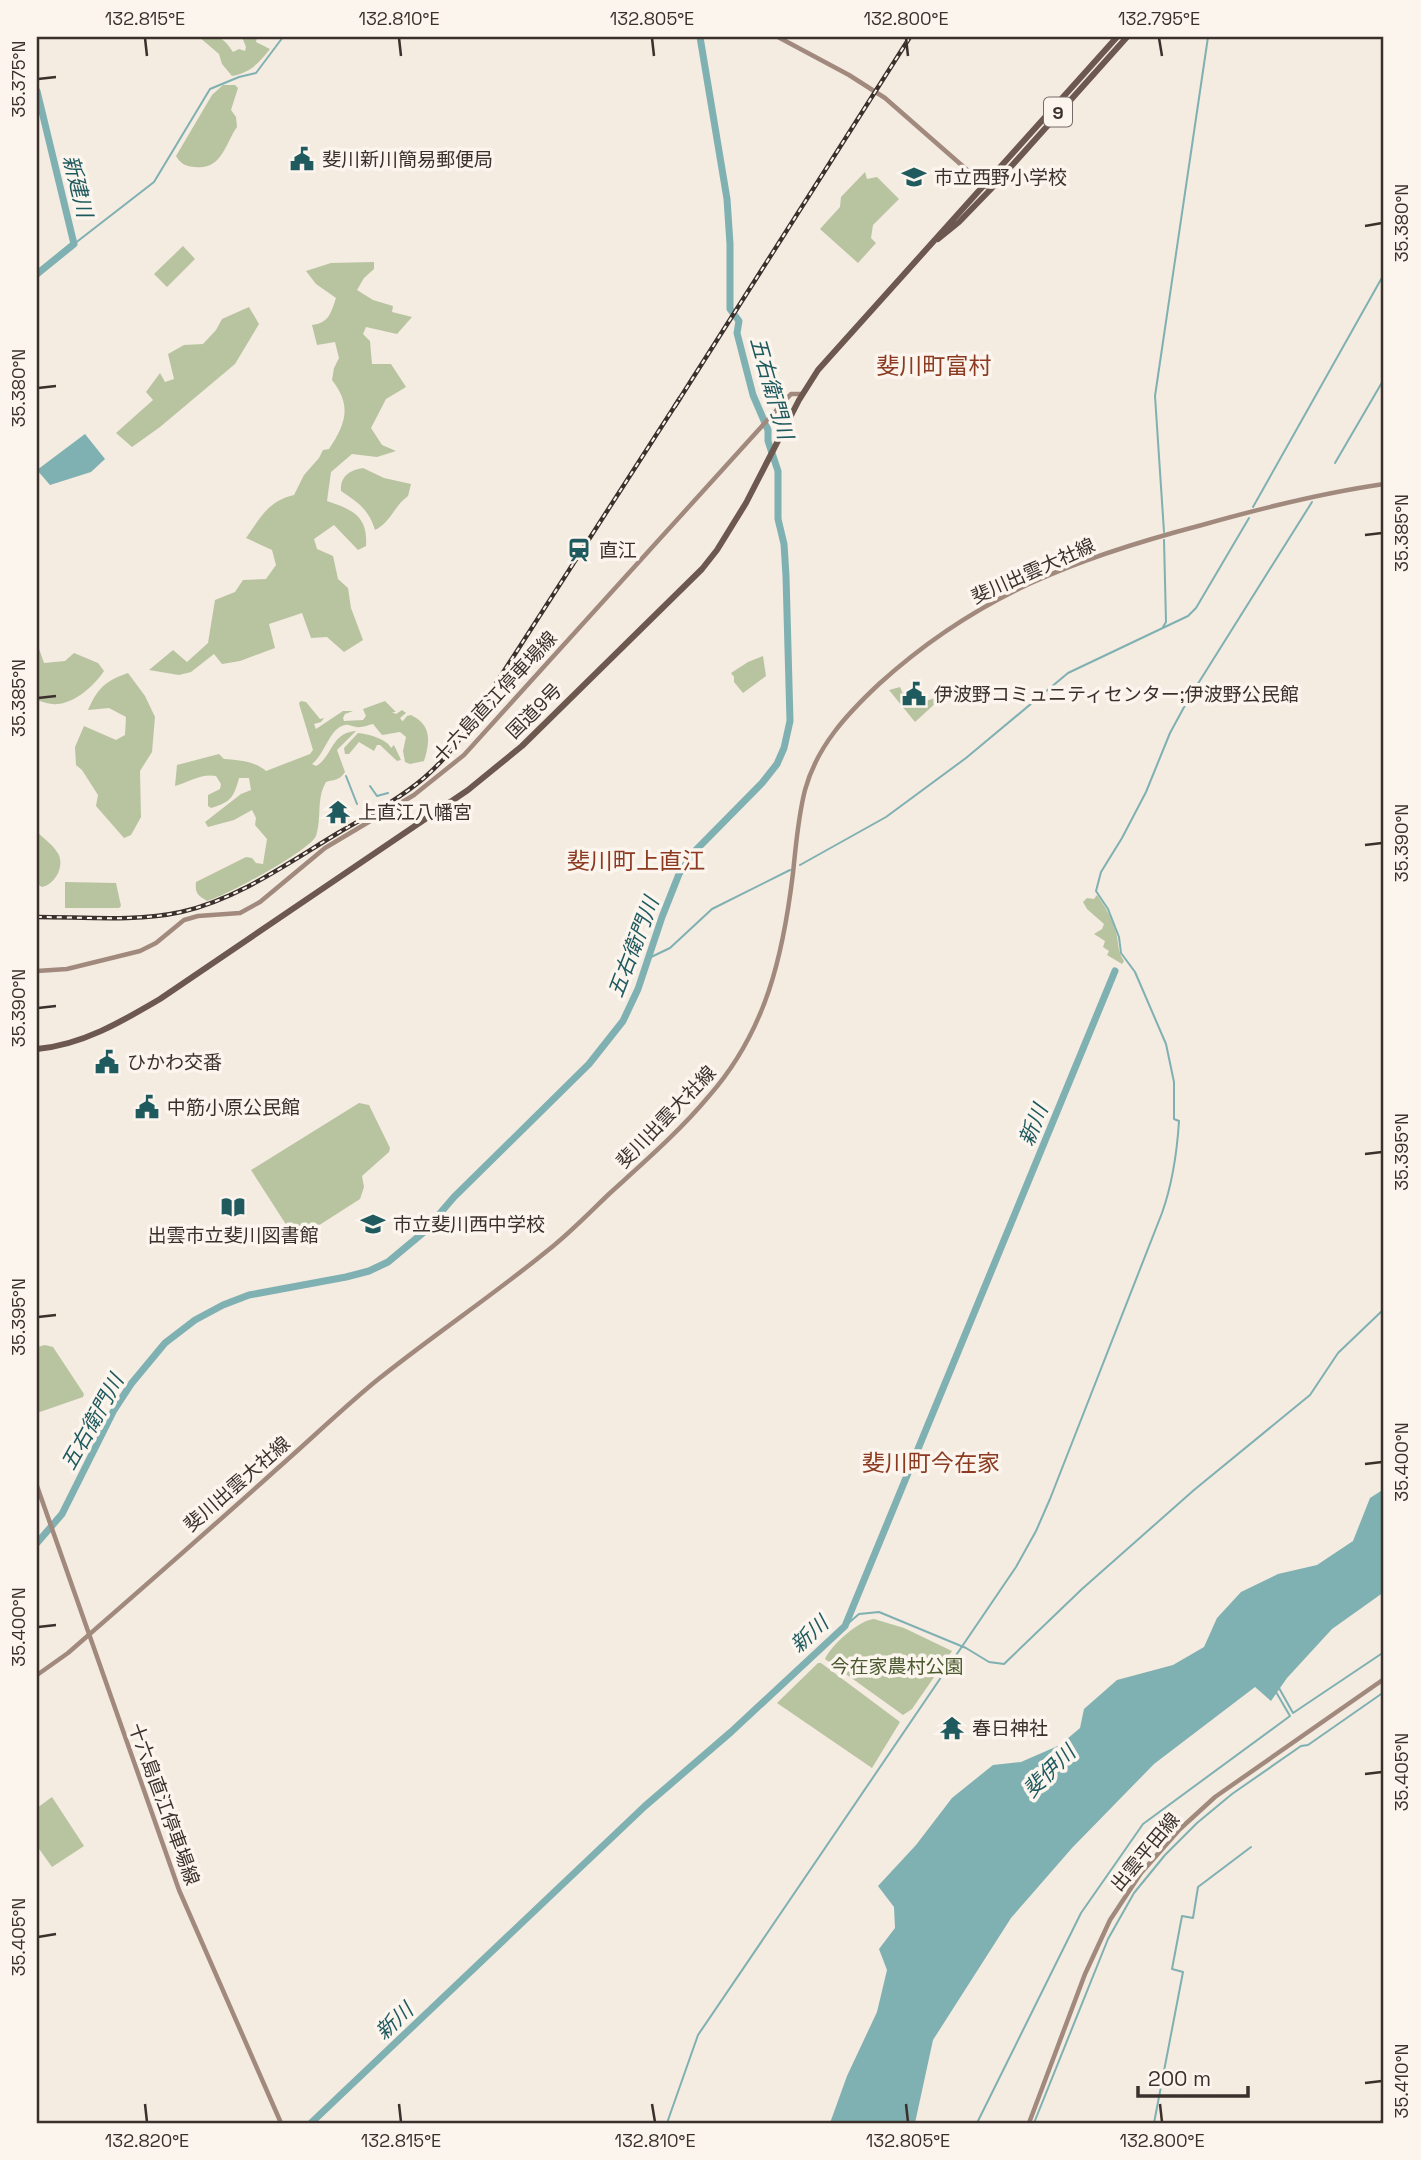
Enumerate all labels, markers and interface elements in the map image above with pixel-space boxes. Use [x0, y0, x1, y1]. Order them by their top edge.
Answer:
text: 132.815°E [105, 7, 185, 30]
text: 132.810°E [358, 7, 440, 30]
text: 132.805°E [610, 7, 694, 30]
text: 132.800°E [863, 7, 949, 30]
text: 132.795°E [1118, 7, 1200, 30]
text: 35.375°N [7, 41, 30, 117]
road number: 9 [1044, 98, 1072, 127]
public building icon: 斐川新川簡易郵便局 [288, 145, 316, 173]
place label: 斐川新川簡易郵便局 [322, 147, 493, 172]
water label: 新建川 [57, 152, 99, 222]
school or university icon: 市立西野小学校 [900, 163, 928, 191]
place label: 市立西野小学校 [934, 165, 1067, 190]
text: 35.380°N [1390, 184, 1413, 262]
water label: 五右衛門川 [745, 334, 800, 444]
text: 35.380°N [7, 349, 30, 427]
district label: 斐川町富村 [877, 351, 992, 381]
text: 35.385°N [1390, 494, 1413, 572]
street label: 斐川出雲大社線 [967, 533, 1099, 609]
station icon: 直江 [565, 536, 593, 564]
place label: 直江 [599, 538, 637, 563]
street label: 十六島直江停車場線 [428, 626, 562, 768]
text: 35.385°N [7, 659, 30, 737]
street label: 国道9号 [501, 678, 567, 744]
public building icon: 伊波野コミュニティセンター;伊波野公民館 [900, 680, 928, 708]
place label: 伊波野コミュニティセンター;伊波野公民館 [934, 682, 1299, 707]
temple icon: 上直江八幡宮 [324, 798, 352, 826]
place label: 上直江八幡宮 [358, 800, 472, 825]
text: 35.390°N [1390, 804, 1413, 882]
district label: 斐川町上直江 [567, 846, 705, 876]
water label: 五右衛門川 [602, 891, 665, 1001]
text: 35.390°N [7, 969, 30, 1047]
public building icon: ひかわ交番 [93, 1048, 121, 1076]
place label: ひかわ交番 [127, 1050, 222, 1075]
street label: 斐川出雲大社線 [611, 1060, 721, 1174]
public building icon: 中筋小原公民館 [133, 1093, 161, 1121]
place label: 中筋小原公民館 [167, 1095, 300, 1120]
water label: 新川 [1013, 1099, 1054, 1150]
text: 35.395°N [1390, 1113, 1413, 1191]
library icon: 出雲市立斐川図書館 [219, 1193, 247, 1221]
school or university icon: 市立斐川西中学校 [359, 1210, 387, 1238]
place label: 市立斐川西中学校 [393, 1212, 545, 1237]
place label: 出雲市立斐川図書館 [147, 1223, 319, 1248]
text: 35.395°N [7, 1278, 30, 1356]
water label: 五右衛門川 [55, 1368, 130, 1474]
text: 35.400°N [1390, 1422, 1413, 1502]
street label: 斐川出雲大社線 [179, 1431, 295, 1537]
district label: 斐川町今在家 [862, 1448, 1000, 1478]
text: 35.400°N [7, 1587, 30, 1667]
water label: 新川 [784, 1609, 835, 1658]
park label: 今在家農村公園 [830, 1654, 964, 1679]
temple icon: 春日神社 [938, 1714, 966, 1742]
place label: 春日神社 [972, 1716, 1048, 1741]
street label: 十六島直江停車場線 [123, 1719, 205, 1889]
text: 35.405°N [1390, 1733, 1413, 1811]
water label: 斐伊川 [1017, 1738, 1082, 1803]
street label: 出雲平田線 [1105, 1808, 1185, 1896]
text: 35.405°N [7, 1898, 30, 1976]
water label: 新川 [369, 1995, 420, 2045]
text: 35.410°N [1390, 2044, 1413, 2118]
scale bar [1138, 2055, 1248, 2099]
text: 200 m [1148, 2065, 1211, 2092]
text: 132.820°E [105, 2129, 189, 2152]
text: 132.815°E [361, 2129, 441, 2152]
text: 132.810°E [614, 2129, 696, 2152]
text: 132.805°E [866, 2129, 950, 2152]
text: 132.800°E [1119, 2129, 1205, 2152]

